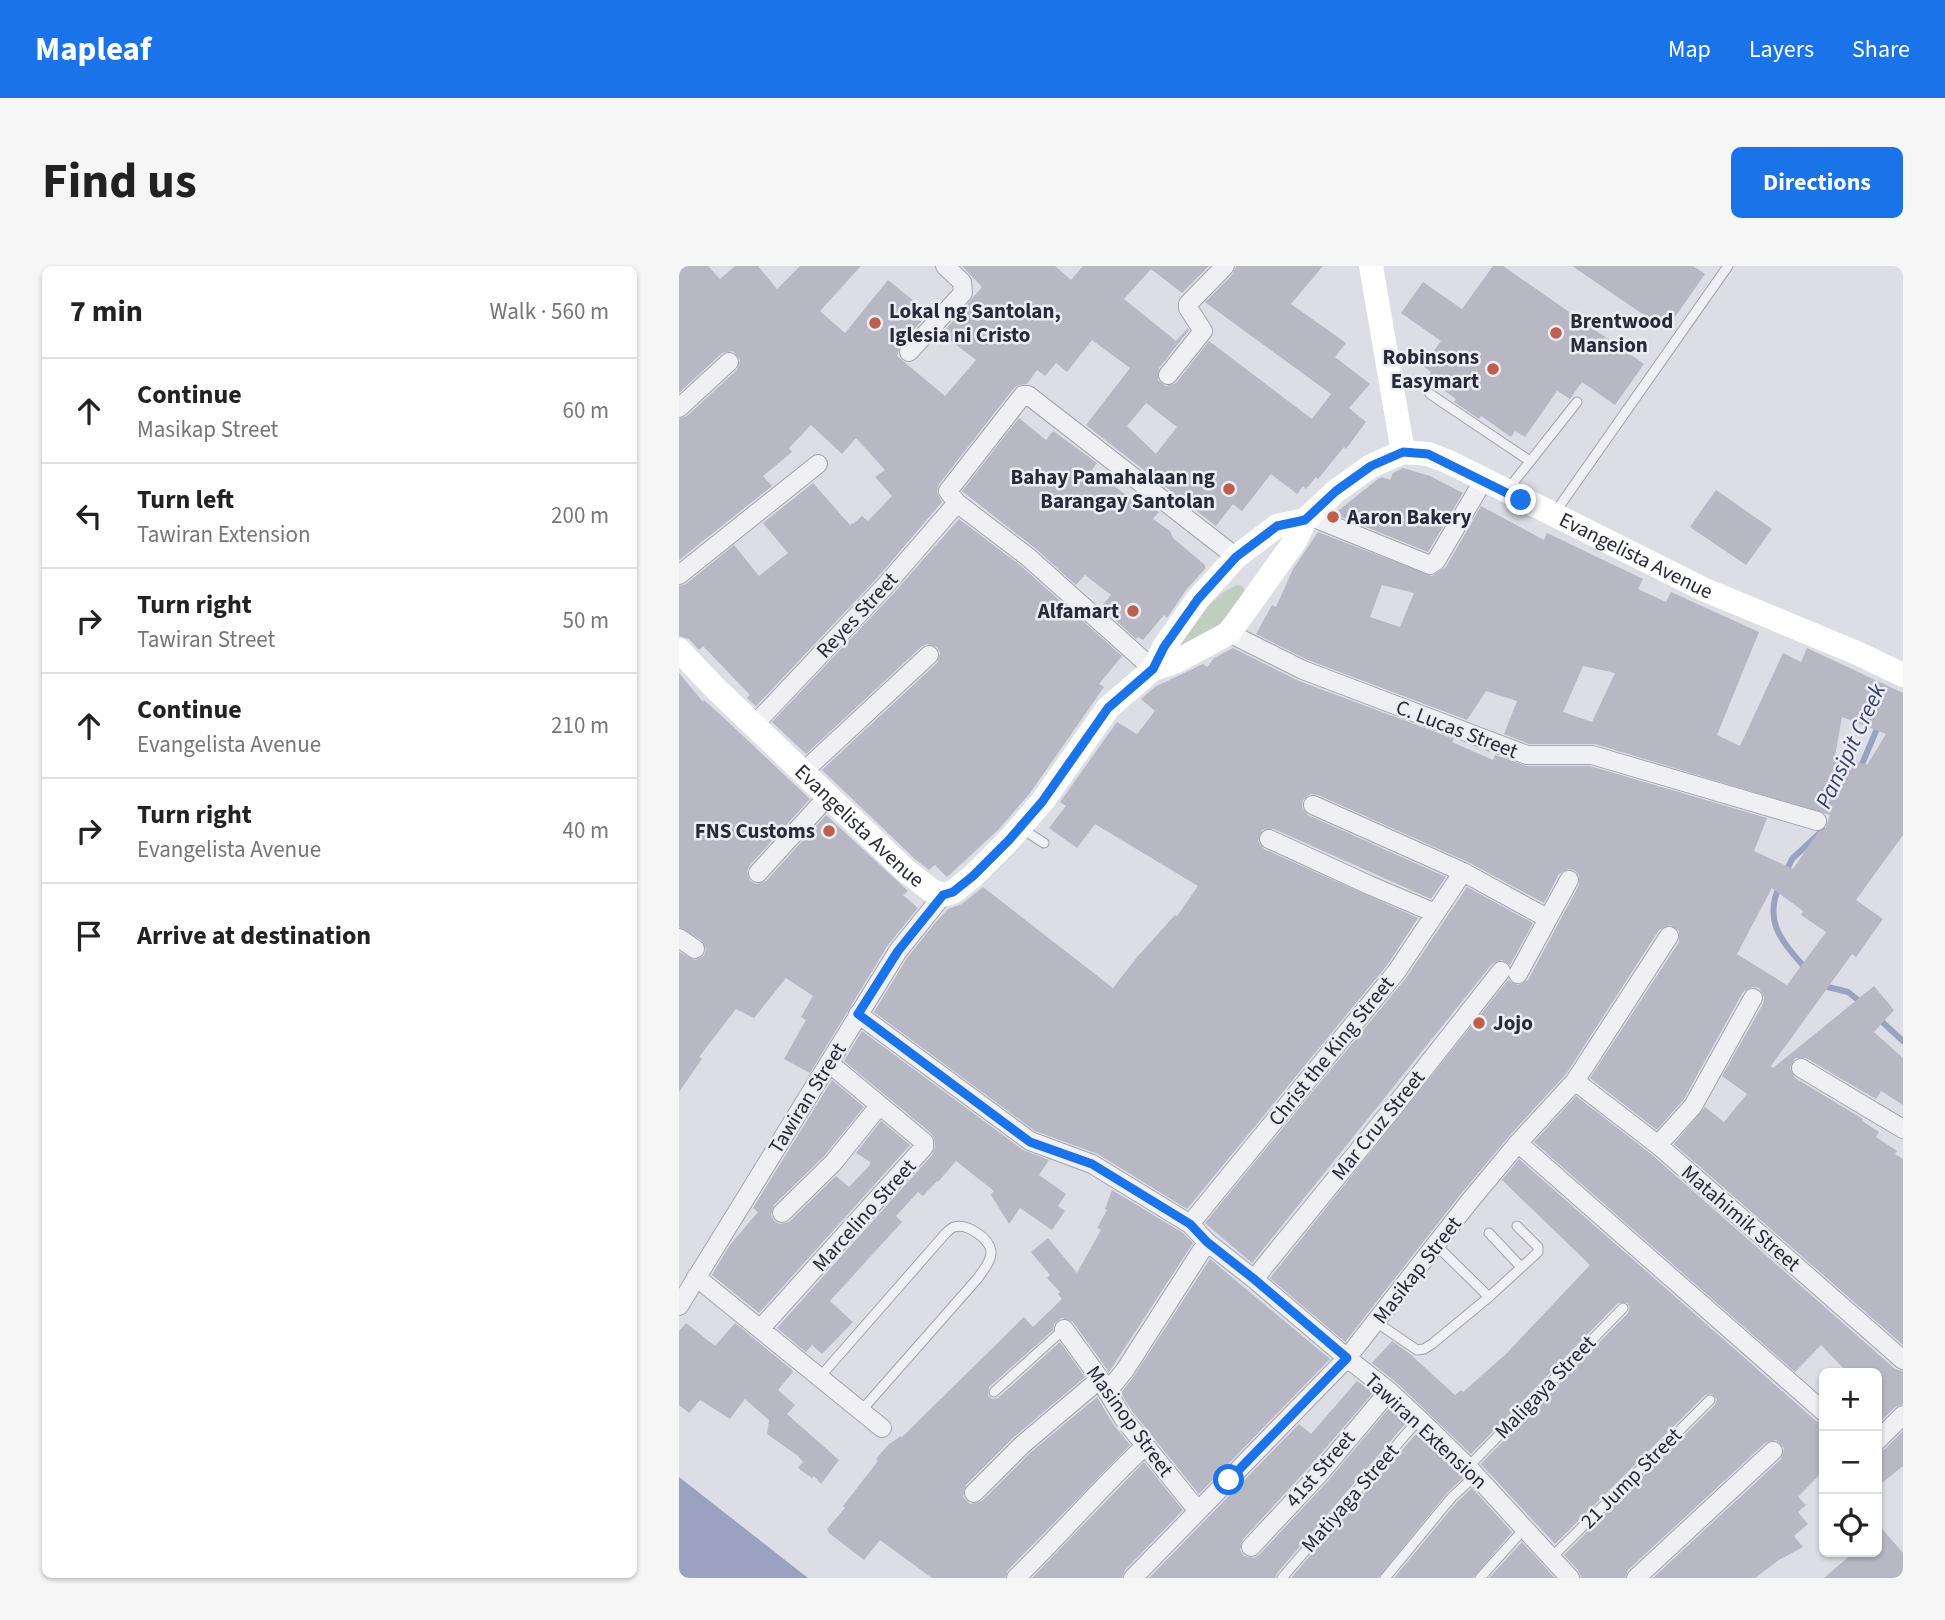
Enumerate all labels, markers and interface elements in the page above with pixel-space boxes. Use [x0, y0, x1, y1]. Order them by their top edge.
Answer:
text: Mapleaf [35, 26, 151, 73]
text: Map [1668, 32, 1711, 67]
text: Layers [1749, 32, 1814, 67]
text: Share [1852, 32, 1910, 67]
text: Find us [42, 147, 197, 217]
button: Directions [1731, 147, 1903, 218]
text: 7 min [70, 290, 143, 333]
text: Walk · 560 m [490, 295, 609, 328]
place label: Lokal ng Santolan, Iglesia ni Cristo [889, 296, 1061, 350]
place label: Brentwood Mansion [1570, 306, 1673, 360]
marker: Lokal ng Santolan, Iglesia ni Cristo [867, 315, 883, 331]
marker: Brentwood Mansion [1548, 325, 1564, 341]
place label: Robinsons Easymart [1383, 342, 1479, 396]
marker: Robinsons Easymart [1485, 361, 1501, 377]
text: Continue [137, 376, 242, 413]
icon: ahead [70, 392, 108, 430]
text: 60 m [562, 394, 609, 427]
text: Masikap Street [137, 413, 278, 446]
place label: Bahay Pamahalaan ng Barangay Santolan [1010, 462, 1215, 516]
text: Turn left [137, 481, 234, 518]
marker: Bahay Pamahalaan ng Barangay Santolan [1221, 481, 1237, 497]
route end [1505, 484, 1536, 515]
icon: left [70, 497, 108, 535]
text: 200 m [551, 499, 609, 532]
place label: Aaron Bakery [1346, 502, 1471, 532]
street label: Evangelista Avenue [1554, 505, 1717, 606]
marker: Aaron Bakery [1325, 509, 1341, 525]
text: Tawiran Extension [137, 518, 311, 551]
street label: Reyes Street [809, 565, 905, 665]
text: Turn right [137, 586, 252, 623]
place label: Alfamart [1037, 596, 1119, 626]
icon: right [70, 602, 108, 640]
marker: Alfamart [1125, 603, 1141, 619]
text: 50 m [562, 604, 609, 637]
text: Tawiran Street [137, 623, 275, 656]
water label: Pansipit Creek [1807, 677, 1894, 814]
text: Continue [137, 691, 242, 728]
street label: C. Lucas Street [1392, 692, 1522, 766]
icon: ahead [70, 707, 108, 745]
text: 210 m [551, 709, 609, 742]
text: Evangelista Avenue [137, 728, 321, 761]
street label: Evangelista Avenue [788, 757, 931, 895]
text: Turn right [137, 796, 252, 833]
icon: right [70, 812, 108, 850]
text: 40 m [562, 814, 609, 847]
place label: FNS Customs [695, 816, 815, 846]
marker: FNS Customs [821, 823, 837, 839]
text: Evangelista Avenue [137, 833, 321, 866]
icon: arrive [70, 917, 108, 955]
text: Arrive at destination [137, 917, 371, 954]
street label: Christ the King Street [1261, 970, 1401, 1132]
place label: Jojo [1493, 1008, 1533, 1038]
marker: Jojo [1471, 1015, 1487, 1031]
street label: Tawiran Street [761, 1037, 853, 1159]
street label: Mar Cruz Street [1324, 1064, 1432, 1186]
street label: Marcelino Street [805, 1152, 923, 1278]
street label: Matahimik Street [1675, 1158, 1807, 1278]
street label: Masikap Street [1365, 1210, 1469, 1330]
street label: Maligaya Street [1488, 1328, 1602, 1446]
street label: Masinop Street [1079, 1359, 1181, 1483]
street label: Tawiran Extension [1358, 1366, 1494, 1496]
map controls [1819, 1368, 1882, 1557]
button: + [1819, 1368, 1882, 1431]
street label: 21 Jump Street [1574, 1421, 1688, 1535]
street label: 41st Street [1278, 1424, 1362, 1514]
button: − [1819, 1431, 1882, 1494]
street label: Matiyaga Street [1294, 1437, 1406, 1559]
route start [1213, 1464, 1244, 1495]
button: locate [1819, 1494, 1882, 1557]

